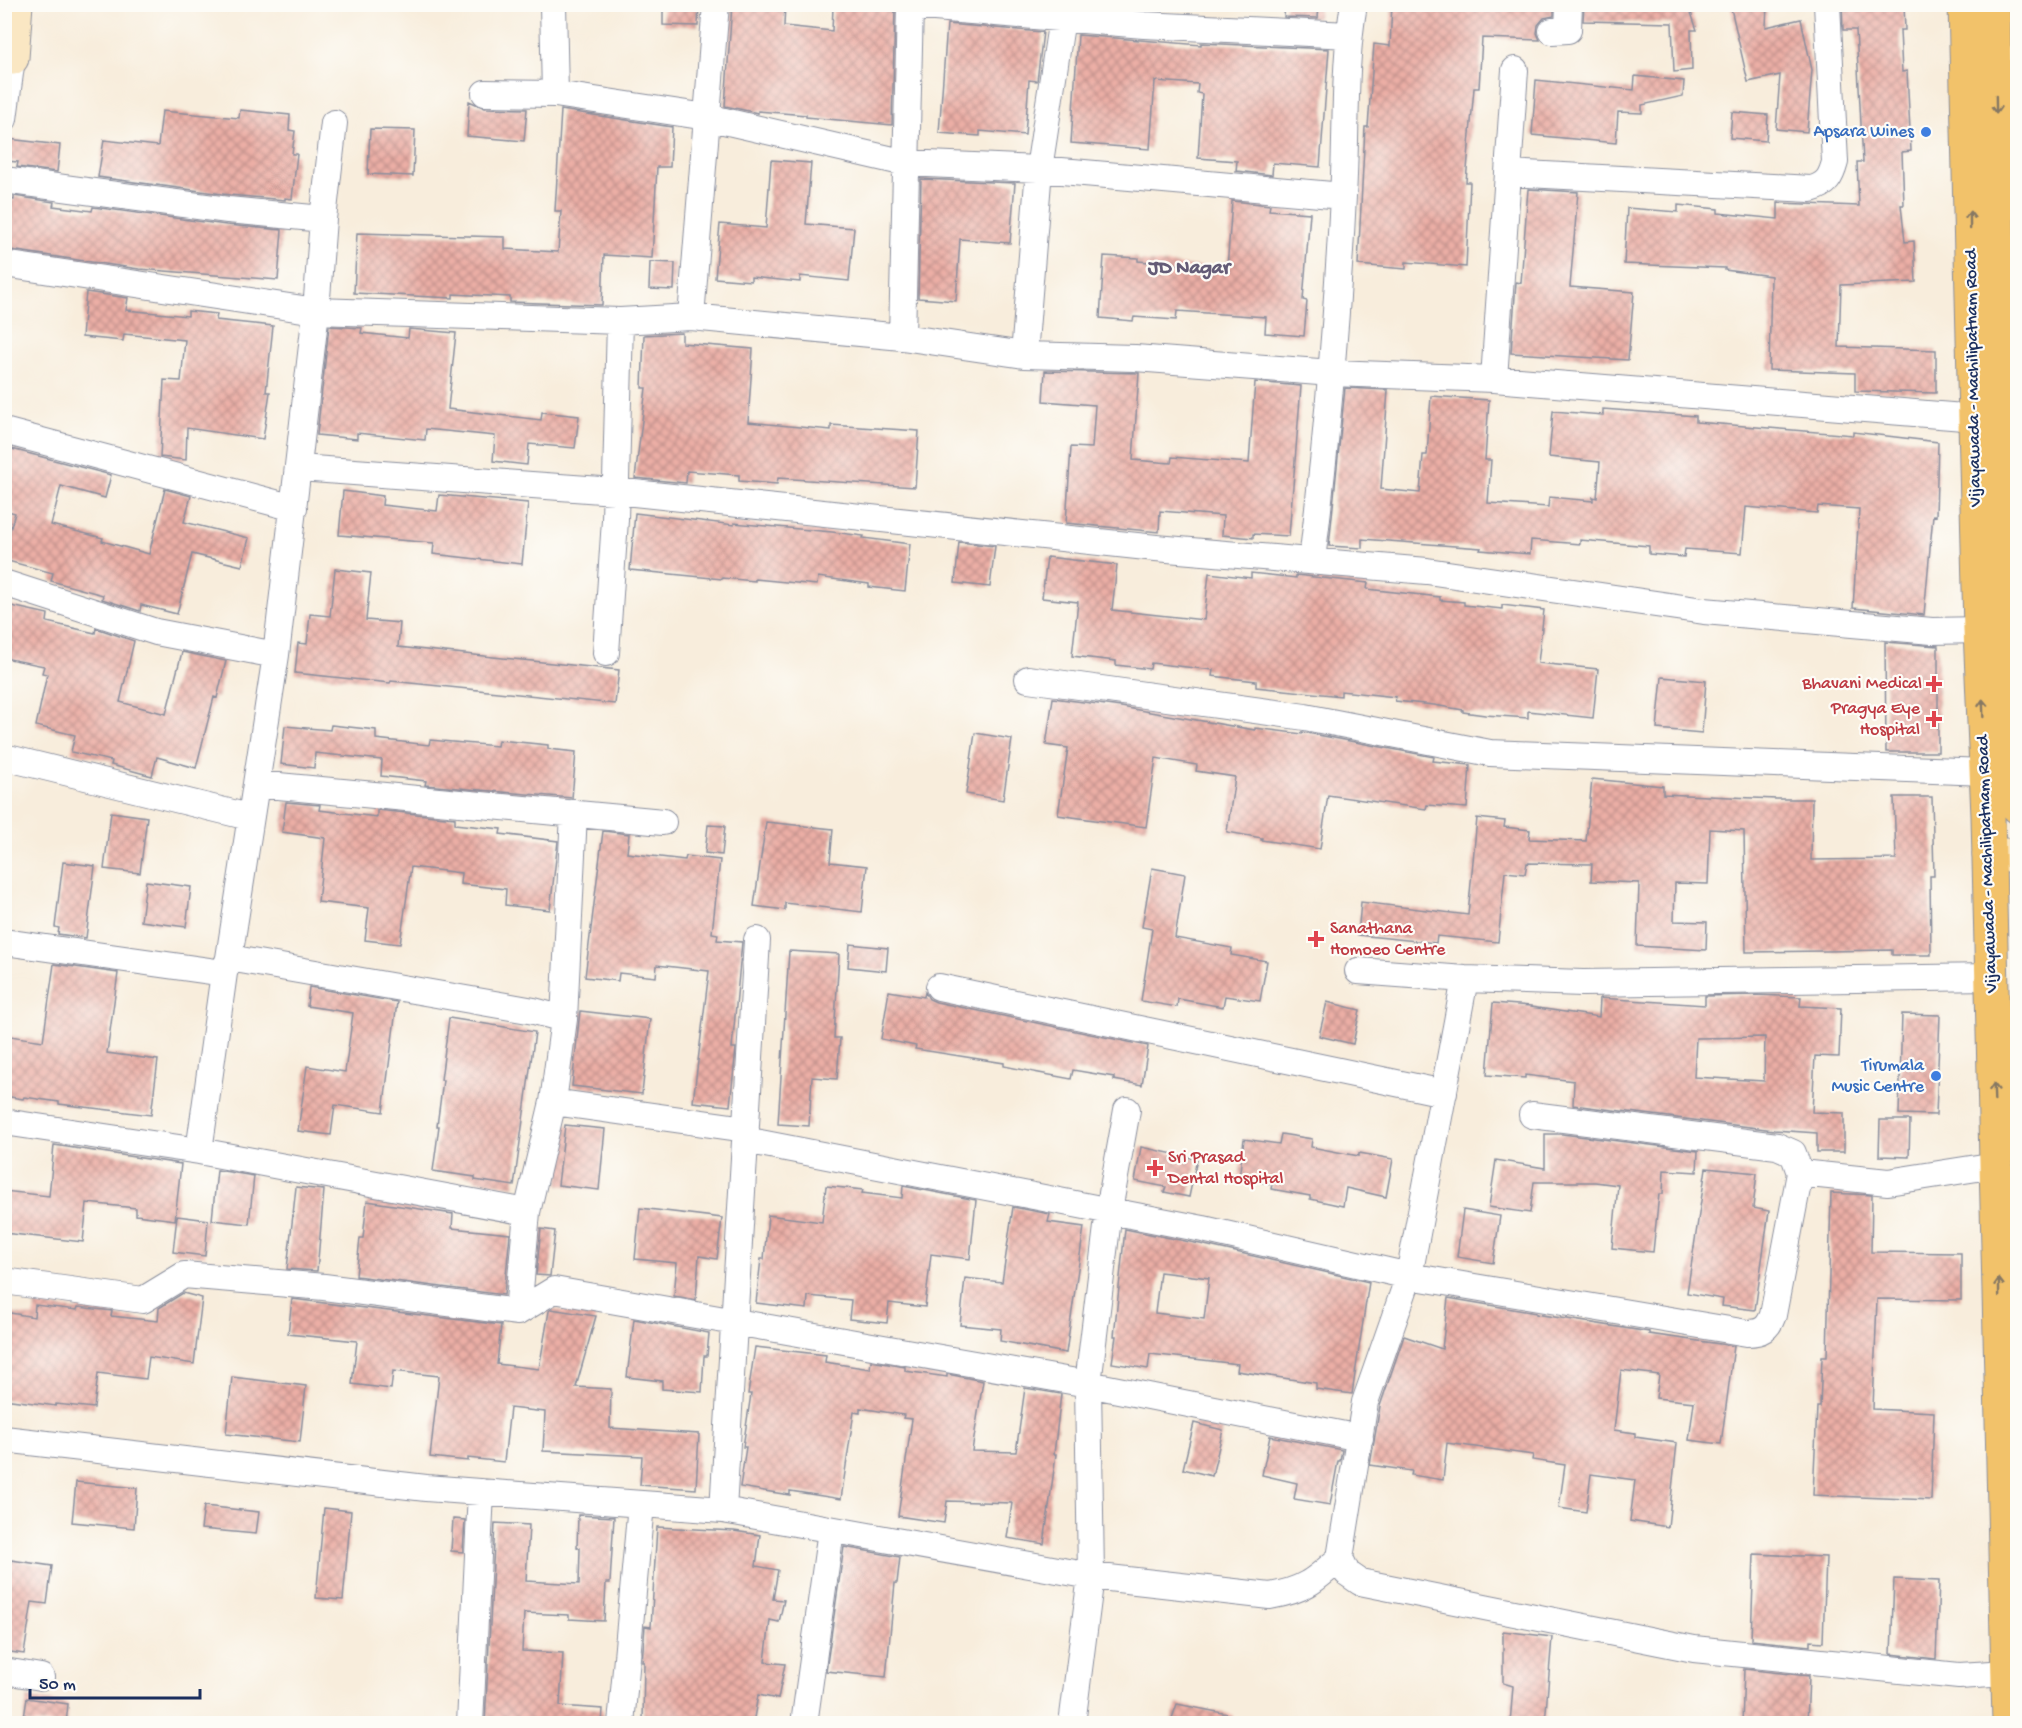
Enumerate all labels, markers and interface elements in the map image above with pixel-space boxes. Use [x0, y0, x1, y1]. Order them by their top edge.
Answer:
one-way arrow [1990, 94, 2001, 114]
place label: Apsara Wines [1814, 122, 1915, 143]
marker: Apsara Wines [1919, 125, 1933, 139]
one-way arrow [1965, 210, 1976, 230]
street label: Vijayawada - Machilipatnam Road [1961, 247, 1987, 508]
district label: JD Nagar [1147, 258, 1232, 281]
place label: Bhavani Medical [1801, 674, 1922, 695]
marker: Bhavani Medical [1927, 677, 1941, 691]
place label: Pragya Eye Hospital [1830, 699, 1921, 741]
one-way arrow [1977, 699, 1988, 719]
marker: Pragya Eye Hospital [1925, 710, 1943, 728]
street label: Vijayawada - Machilipatnam Road [1973, 733, 2003, 994]
place label: Sanathana Homoeo Centre [1330, 919, 1446, 961]
marker: Sanathana Homoeo Centre [1307, 930, 1325, 948]
place label: Tirumala Music Centre [1832, 1056, 1925, 1098]
marker: Tirumala Music Centre [1929, 1069, 1943, 1083]
one-way arrow [1989, 1083, 2000, 1103]
place label: Sri Prasad Dental Hospital [1167, 1148, 1283, 1190]
marker: Sri Prasad Dental Hospital [1146, 1159, 1164, 1177]
one-way arrow [1993, 1278, 2005, 1298]
scale bar [30, 1662, 200, 1700]
text: 50 m [39, 1675, 76, 1696]

